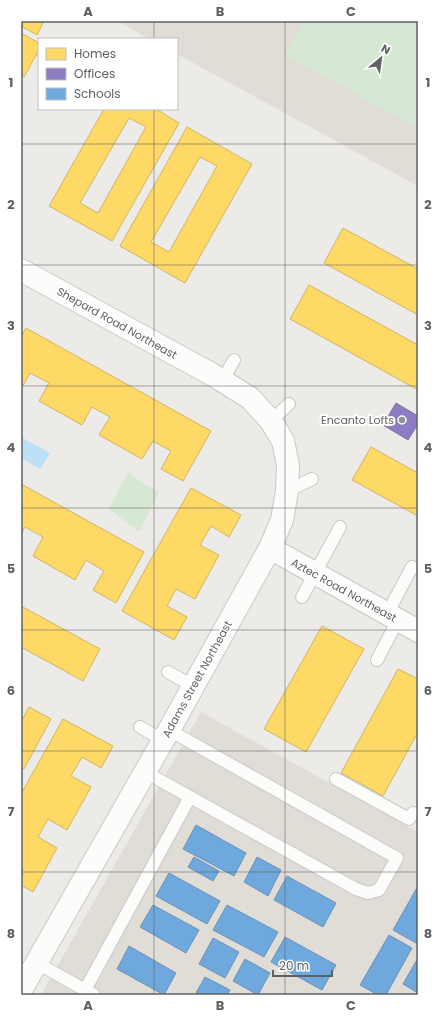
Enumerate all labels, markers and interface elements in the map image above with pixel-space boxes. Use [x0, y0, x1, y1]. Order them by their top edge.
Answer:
text: A [83, 2, 93, 21]
text: B [216, 2, 225, 21]
text: C [346, 2, 356, 21]
legend [38, 38, 178, 110]
north arrow [361, 38, 401, 78]
text: N [378, 40, 393, 58]
text: Homes [74, 45, 116, 62]
text: Offices [74, 65, 115, 82]
text: 1 [9, 73, 13, 92]
text: 1 [426, 73, 430, 92]
text: Schools [74, 85, 121, 102]
text: 2 [7, 195, 15, 214]
text: 2 [424, 195, 432, 214]
street label: Shepard Road Northeast [54, 283, 180, 363]
text: 3 [7, 316, 15, 335]
text: 3 [424, 316, 432, 335]
place label: Encanto Lofts [321, 412, 394, 428]
marker: Encanto Lofts [397, 415, 407, 425]
text: 4 [7, 438, 16, 457]
text: 4 [424, 438, 433, 457]
street label: Aztec Road Northeast [288, 554, 400, 626]
text: 5 [7, 559, 15, 578]
text: 5 [424, 559, 432, 578]
street label: Adams Street Northeast [158, 618, 236, 740]
text: 6 [7, 681, 15, 700]
text: 6 [424, 681, 432, 700]
text: 7 [8, 802, 15, 821]
text: 7 [425, 802, 432, 821]
text: 8 [7, 924, 15, 943]
text: 8 [424, 924, 432, 943]
scale bar [273, 952, 332, 978]
text: 20 m [279, 957, 309, 974]
text: A [83, 996, 93, 1015]
text: B [216, 996, 225, 1015]
text: C [346, 996, 356, 1015]

